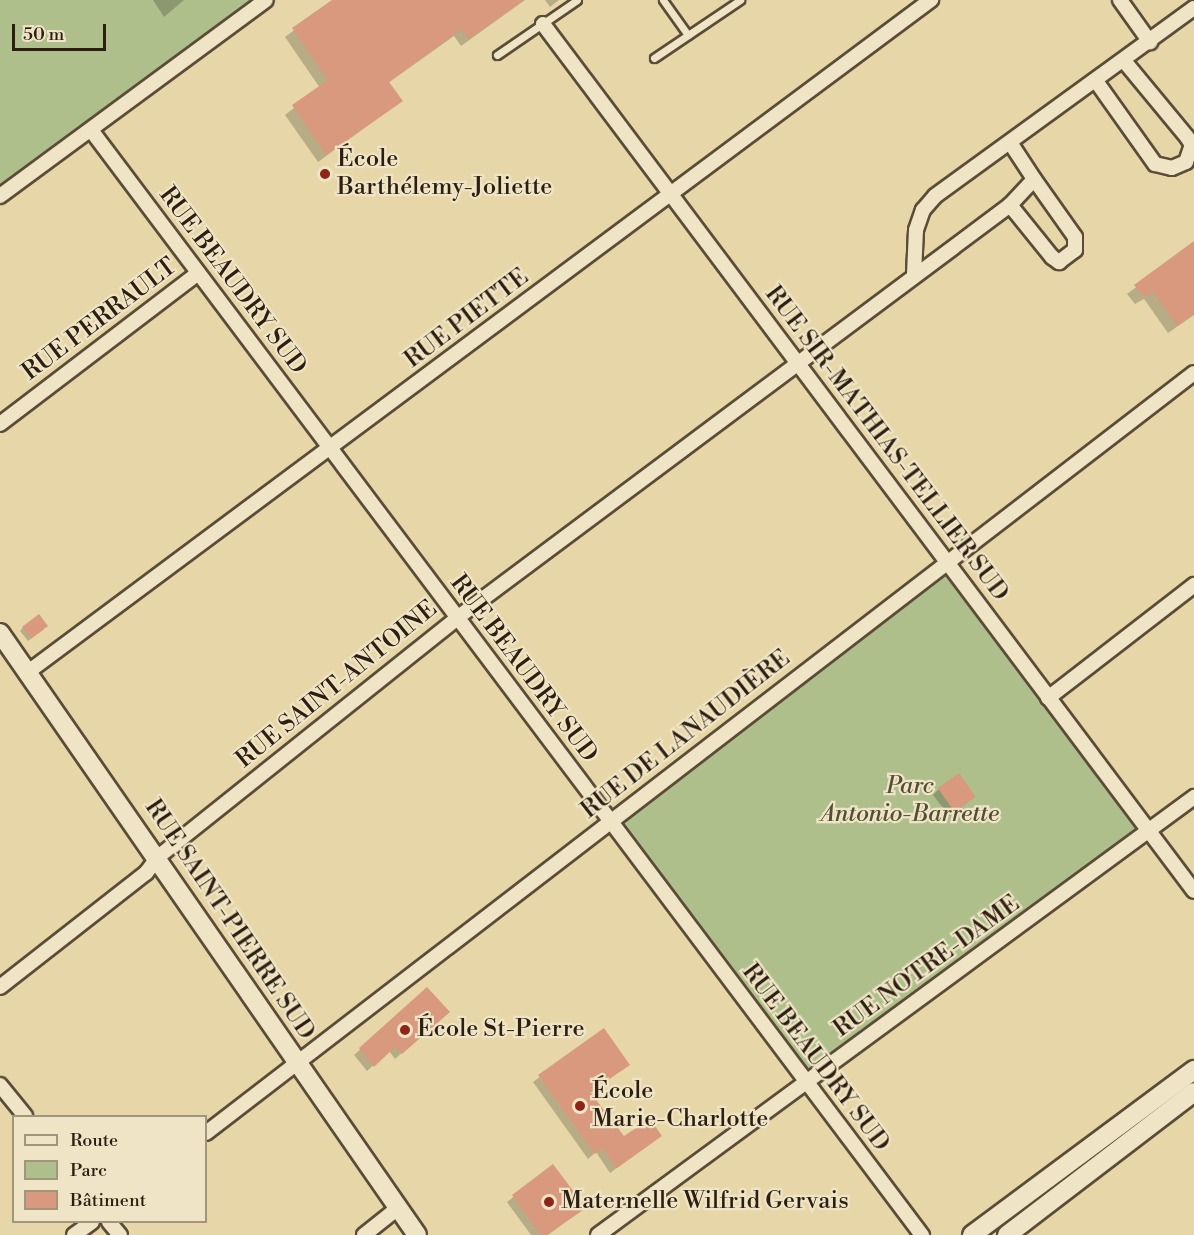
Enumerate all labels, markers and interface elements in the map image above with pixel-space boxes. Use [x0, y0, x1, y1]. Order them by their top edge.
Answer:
scale bar [15, 12, 110, 50]
text: 50 m [23, 23, 64, 46]
place label: École Barthélemy-Joliette [337, 146, 552, 202]
marker: École Barthélemy-Joliette [318, 167, 332, 181]
street label: RUE BEAUDRY SUD [152, 182, 312, 380]
street label: RUE PERRAULT [17, 253, 183, 387]
street label: RUE PIETTE [399, 263, 535, 375]
street label: RUE SIR-MATHIAS-TELLIER SUD [758, 281, 1014, 607]
street label: RUE BEAUDRY SUD [443, 570, 603, 768]
street label: RUE SAINT-ANTOINE [231, 595, 443, 775]
street label: RUE DE LANAUDIÈRE [576, 645, 796, 825]
park label: Parc Antonio-Barrette [821, 773, 999, 829]
street label: RUE SAINT-PIERRE SUD [138, 794, 320, 1046]
street label: RUE NOTRE-DAME [828, 890, 1026, 1044]
street label: RUE BEAUDRY SUD [735, 959, 895, 1157]
place label: École St-Pierre [417, 1016, 585, 1044]
marker: École St-Pierre [398, 1023, 412, 1037]
place label: École Marie-Charlotte [592, 1078, 768, 1134]
marker: École Marie-Charlotte [573, 1099, 587, 1113]
legend [12, 1115, 207, 1223]
text: Route [70, 1129, 118, 1152]
text: Parc [70, 1159, 107, 1182]
place label: Maternelle Wilfrid Gervais [561, 1188, 849, 1216]
text: Bâtiment [70, 1189, 146, 1212]
marker: Maternelle Wilfrid Gervais [542, 1195, 556, 1209]

